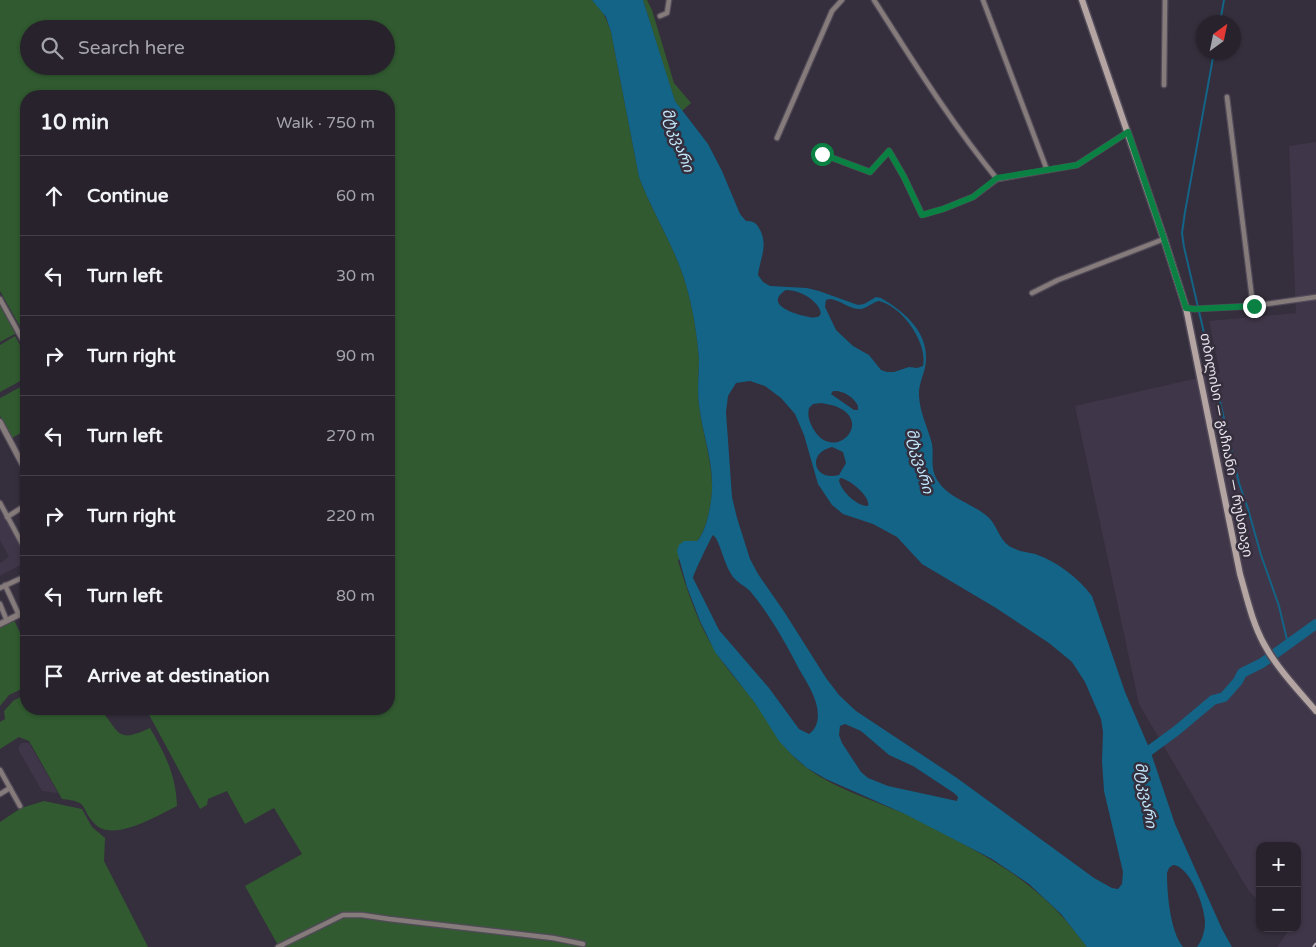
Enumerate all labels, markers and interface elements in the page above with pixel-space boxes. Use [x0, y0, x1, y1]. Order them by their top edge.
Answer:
north arrow [1196, 15, 1241, 60]
search box [20, 20, 395, 75]
icon: search [38, 34, 66, 62]
text: Search here [78, 37, 185, 59]
water label: მტკვარი [658, 106, 698, 175]
text: 10 min [40, 110, 109, 135]
text: Walk · 750 m [276, 113, 375, 133]
route start [811, 143, 834, 166]
icon: ahead [40, 182, 68, 210]
text: Continue [87, 185, 169, 207]
text: 60 m [336, 186, 375, 206]
icon: left [40, 262, 68, 290]
text: Turn left [87, 265, 163, 287]
text: 30 m [336, 266, 375, 286]
route end [1243, 295, 1266, 318]
street label: თბილისი — გაჩიანი — რუსთავი [1196, 332, 1257, 559]
icon: right [40, 342, 68, 370]
text: Turn right [87, 345, 175, 367]
text: 90 m [336, 346, 375, 366]
icon: left [40, 422, 68, 450]
text: Turn left [87, 425, 163, 447]
text: 270 m [326, 426, 375, 446]
water label: მტკვარი [903, 427, 938, 497]
icon: right [40, 502, 68, 530]
text: Turn right [87, 505, 175, 527]
text: 220 m [326, 506, 375, 526]
icon: left [40, 582, 68, 610]
text: Turn left [87, 585, 163, 607]
text: 80 m [336, 586, 375, 606]
icon: arrive [40, 662, 68, 690]
text: Arrive at destination [87, 665, 270, 687]
water label: მტკვარი [1131, 761, 1161, 831]
map controls [1256, 842, 1301, 932]
button: + [1256, 842, 1301, 887]
button: − [1256, 887, 1301, 932]

